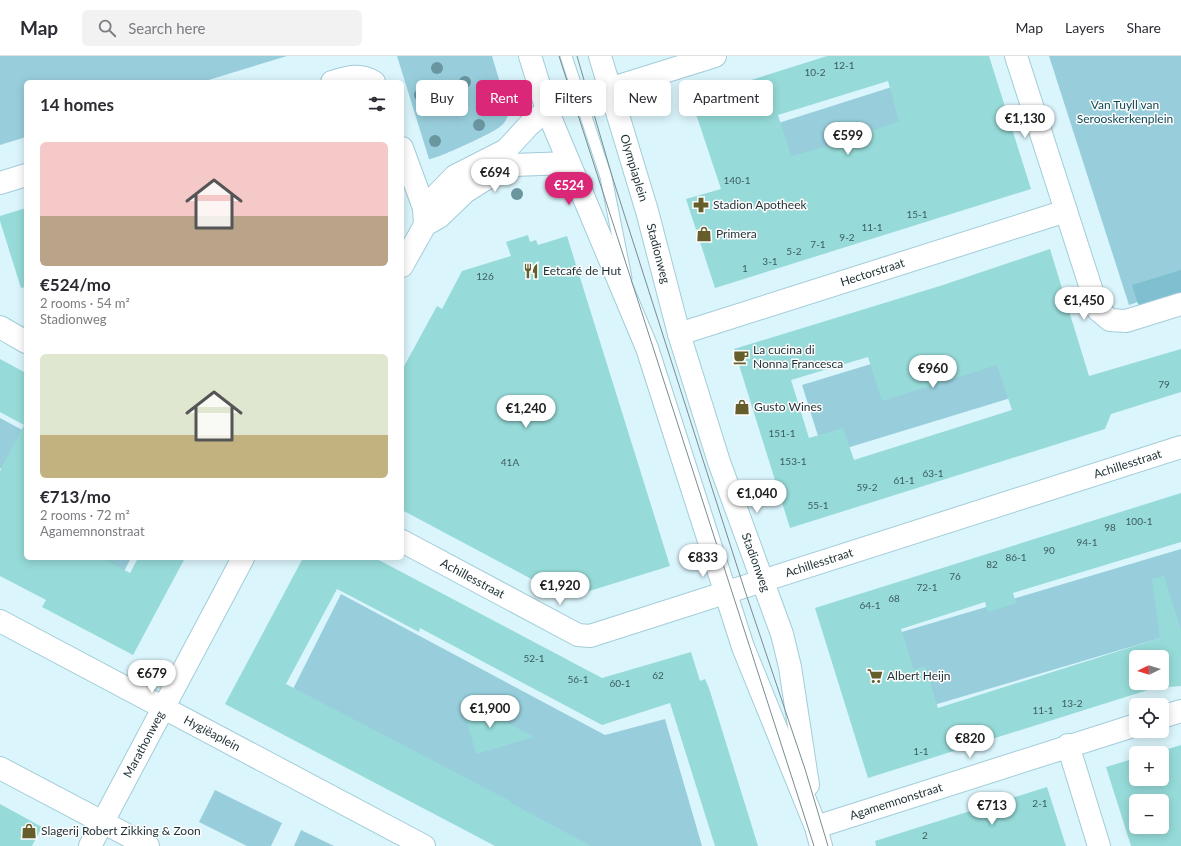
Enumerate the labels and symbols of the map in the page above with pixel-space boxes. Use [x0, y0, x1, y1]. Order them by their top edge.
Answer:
house number: 12-1 [833, 59, 855, 71]
house number: 10-2 [804, 66, 826, 78]
park label: Van Tuyll van Serooskerkenplein [1077, 97, 1173, 126]
pin: €1,130 [992, 105, 1058, 139]
pin: €599 [824, 122, 872, 156]
street label: Olympiaplein [617, 132, 652, 203]
pin: €694 [471, 159, 519, 193]
pin: €524 [545, 172, 593, 206]
house number: 140-1 [724, 174, 751, 186]
pharmacy icon: Stadion Apotheek [692, 196, 710, 214]
place label: Stadion Apotheek [713, 197, 807, 212]
house number: 15-1 [906, 208, 928, 220]
house number: 11-1 [861, 221, 883, 233]
street label: Stadionweg [644, 222, 674, 285]
shop icon: Primera [695, 225, 713, 243]
place label: Primera [716, 226, 757, 241]
house number: 9-2 [839, 231, 855, 243]
house number: 7-1 [810, 238, 826, 250]
house number: 5-2 [786, 245, 802, 257]
house number: 3-1 [762, 255, 778, 267]
street label: Hectorstraat [838, 255, 907, 289]
restaurant icon: Eetcafé de Hut [522, 262, 540, 280]
house number: 1 [742, 262, 748, 274]
place label: Eetcafé de Hut [543, 263, 622, 278]
house number: 126 [476, 270, 494, 282]
pin: €1,450 [1051, 287, 1117, 321]
place label: La cucina di Nonna Francesca [753, 342, 843, 371]
cafe icon: La cucina di Nonna Francesca [732, 348, 750, 366]
pin: €960 [909, 355, 957, 389]
house number: 79 [1158, 378, 1170, 390]
pin: €1,240 [493, 395, 559, 429]
shop icon: Gusto Wines [733, 398, 751, 416]
place label: Gusto Wines [754, 399, 822, 414]
house number: 151-1 [769, 427, 796, 439]
street label: Achillesstraat [1092, 446, 1164, 481]
house number: 153-1 [780, 455, 807, 467]
house number: 41A [501, 456, 519, 468]
house number: 63-1 [922, 467, 944, 479]
house number: 61-1 [893, 474, 915, 486]
pin: €1,040 [724, 480, 790, 514]
house number: 59-2 [856, 481, 878, 493]
house number: 55-1 [807, 499, 829, 511]
house number: 100-1 [1126, 515, 1153, 527]
house number: 98 [1104, 521, 1116, 533]
street label: Stadionweg [739, 531, 774, 594]
house number: 94-1 [1076, 536, 1098, 548]
pin: €833 [679, 544, 727, 578]
street label: Achillesstraat [783, 544, 855, 580]
house number: 90 [1043, 544, 1055, 556]
house number: 86-1 [1005, 551, 1027, 563]
street label: Achillesstraat [438, 555, 508, 602]
house number: 82 [986, 558, 998, 570]
house number: 76 [949, 570, 961, 582]
pin: €1,920 [527, 572, 593, 606]
house number: 72-1 [916, 581, 938, 593]
house number: 68 [888, 592, 900, 604]
house number: 64-1 [859, 599, 881, 611]
north arrow [1129, 650, 1169, 690]
house number: 52-1 [523, 652, 545, 664]
pin: €679 [128, 660, 176, 694]
supermarket icon: Albert Heijn [866, 667, 884, 685]
place label: Albert Heijn [887, 668, 951, 683]
house number: 62 [652, 669, 664, 681]
house number: 56-1 [567, 673, 589, 685]
house number: 60-1 [609, 677, 631, 689]
pin: €1,900 [457, 695, 523, 729]
house number: 13-2 [1061, 697, 1083, 709]
house number: 11-1 [1032, 704, 1054, 716]
street label: Marathonweg [120, 708, 167, 780]
street label: Hygiëaplein [181, 712, 243, 754]
pin: €820 [946, 725, 994, 759]
house number: 1-1 [913, 745, 929, 757]
street label: Agamemnonstraat [848, 779, 945, 823]
pin: €713 [968, 792, 1016, 826]
house number: 2-1 [1032, 797, 1048, 809]
shop icon: Slagerij Robert Zikking & Zoon [20, 822, 38, 840]
place label: Slagerij Robert Zikking & Zoon [41, 823, 201, 838]
house number: 2 [922, 829, 928, 841]

